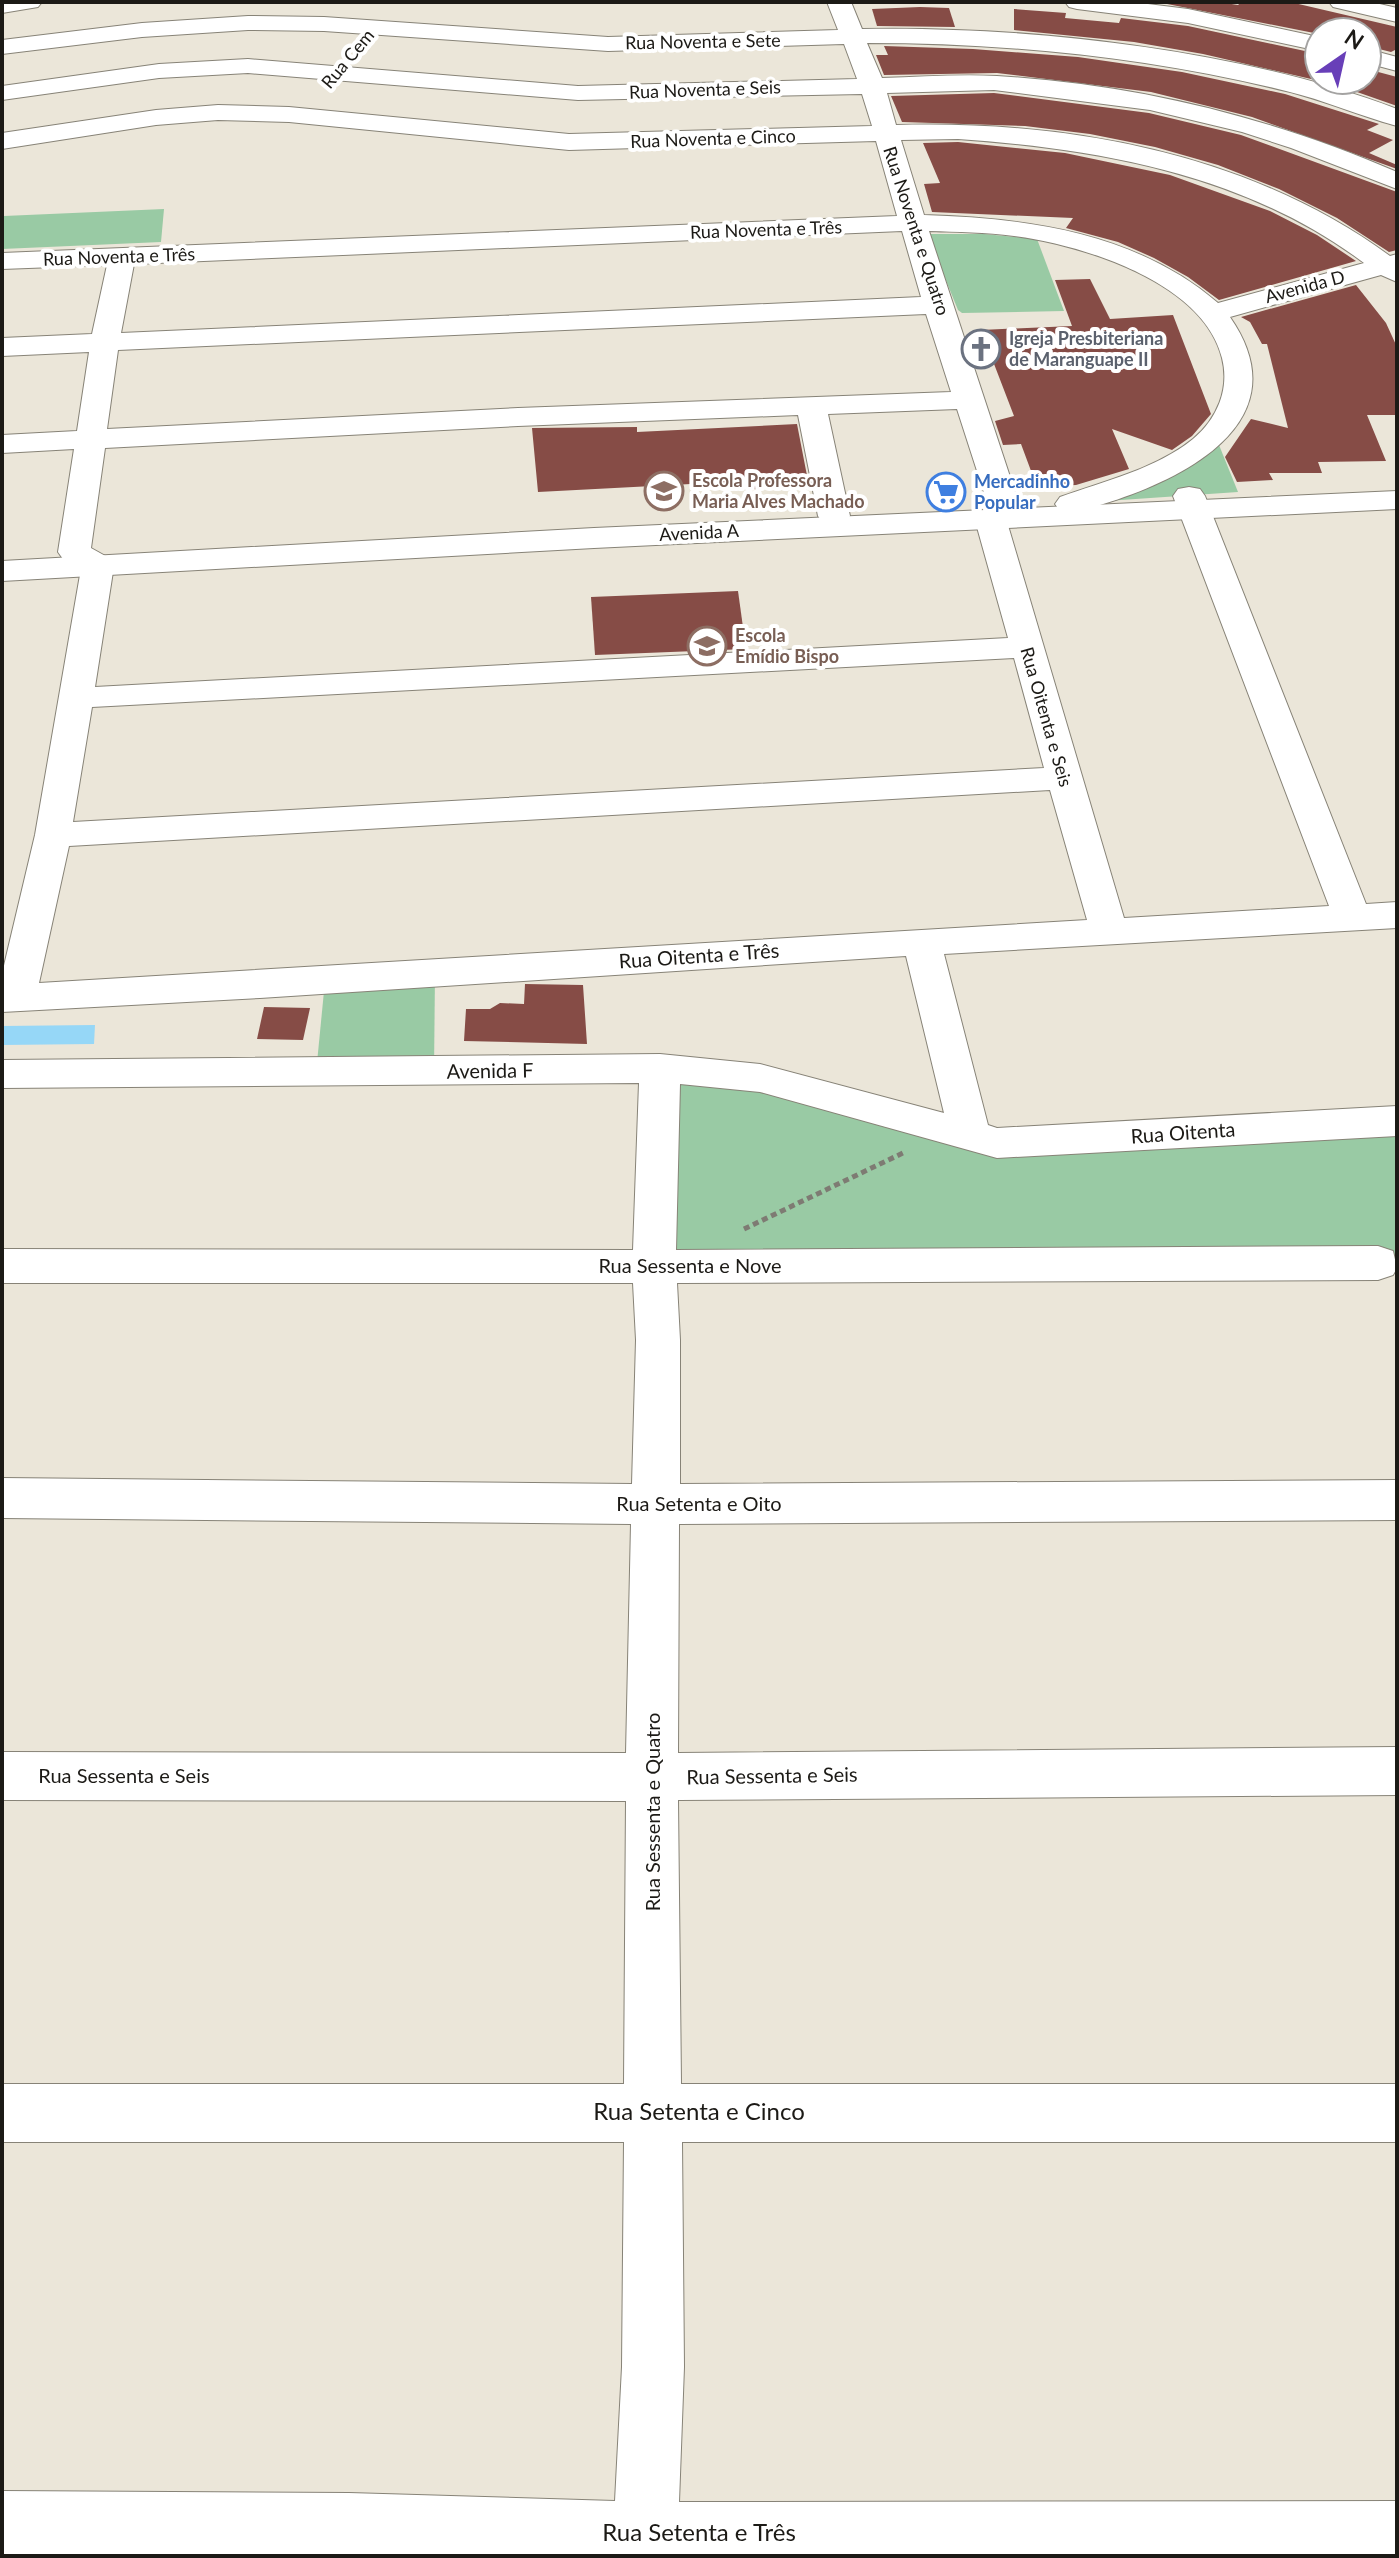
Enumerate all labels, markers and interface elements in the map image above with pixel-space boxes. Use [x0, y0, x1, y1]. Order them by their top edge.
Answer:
north arrow [1303, 16, 1383, 96]
text: N [1340, 23, 1369, 55]
street label: Rua Cem [316, 24, 378, 92]
street label: Rua Noventa e Sete [625, 29, 781, 53]
street label: Rua Noventa e Seis [629, 75, 781, 103]
street label: Rua Noventa e Cinco [630, 124, 796, 152]
street label: Rua Noventa e Quatro [879, 143, 955, 318]
street label: Rua Noventa e Três [690, 215, 843, 243]
street label: Rua Noventa e Três [43, 242, 196, 270]
street label: Avenida D [1262, 265, 1347, 307]
place label: Igreja Presbiteriana de Maranguape II [1009, 327, 1163, 370]
church icon: Igreja Presbiteriana de Maranguape II [960, 328, 1002, 370]
place label: Escola Professora Maria Alves Machado [692, 469, 865, 512]
school or university icon: Escola Professora Maria Alves Machado [643, 470, 685, 512]
place label: Mercadinho Popular [974, 470, 1070, 513]
supermarket icon: Mercadinho Popular [925, 471, 967, 513]
street label: Avenida A [659, 519, 740, 545]
place label: Escola Emídio Bispo [735, 624, 839, 667]
school or university icon: Escola Emídio Bispo [686, 625, 728, 667]
street label: Rua Oitenta e Seis [1016, 644, 1077, 789]
street label: Rua Oitenta e Três [618, 937, 780, 973]
street label: Avenida F [446, 1057, 534, 1083]
street label: Rua Oitenta [1130, 1116, 1236, 1148]
street label: Rua Sessenta e Nove [598, 1253, 782, 1277]
street label: Rua Setenta e Oito [616, 1491, 782, 1515]
street label: Rua Sessenta e Quatro [640, 1713, 664, 1911]
street label: Rua Sessenta e Seis [686, 1762, 858, 1788]
street label: Rua Sessenta e Seis [38, 1763, 210, 1787]
street label: Rua Setenta e Cinco [593, 2096, 805, 2125]
street label: Rua Setenta e Três [602, 2517, 796, 2546]

